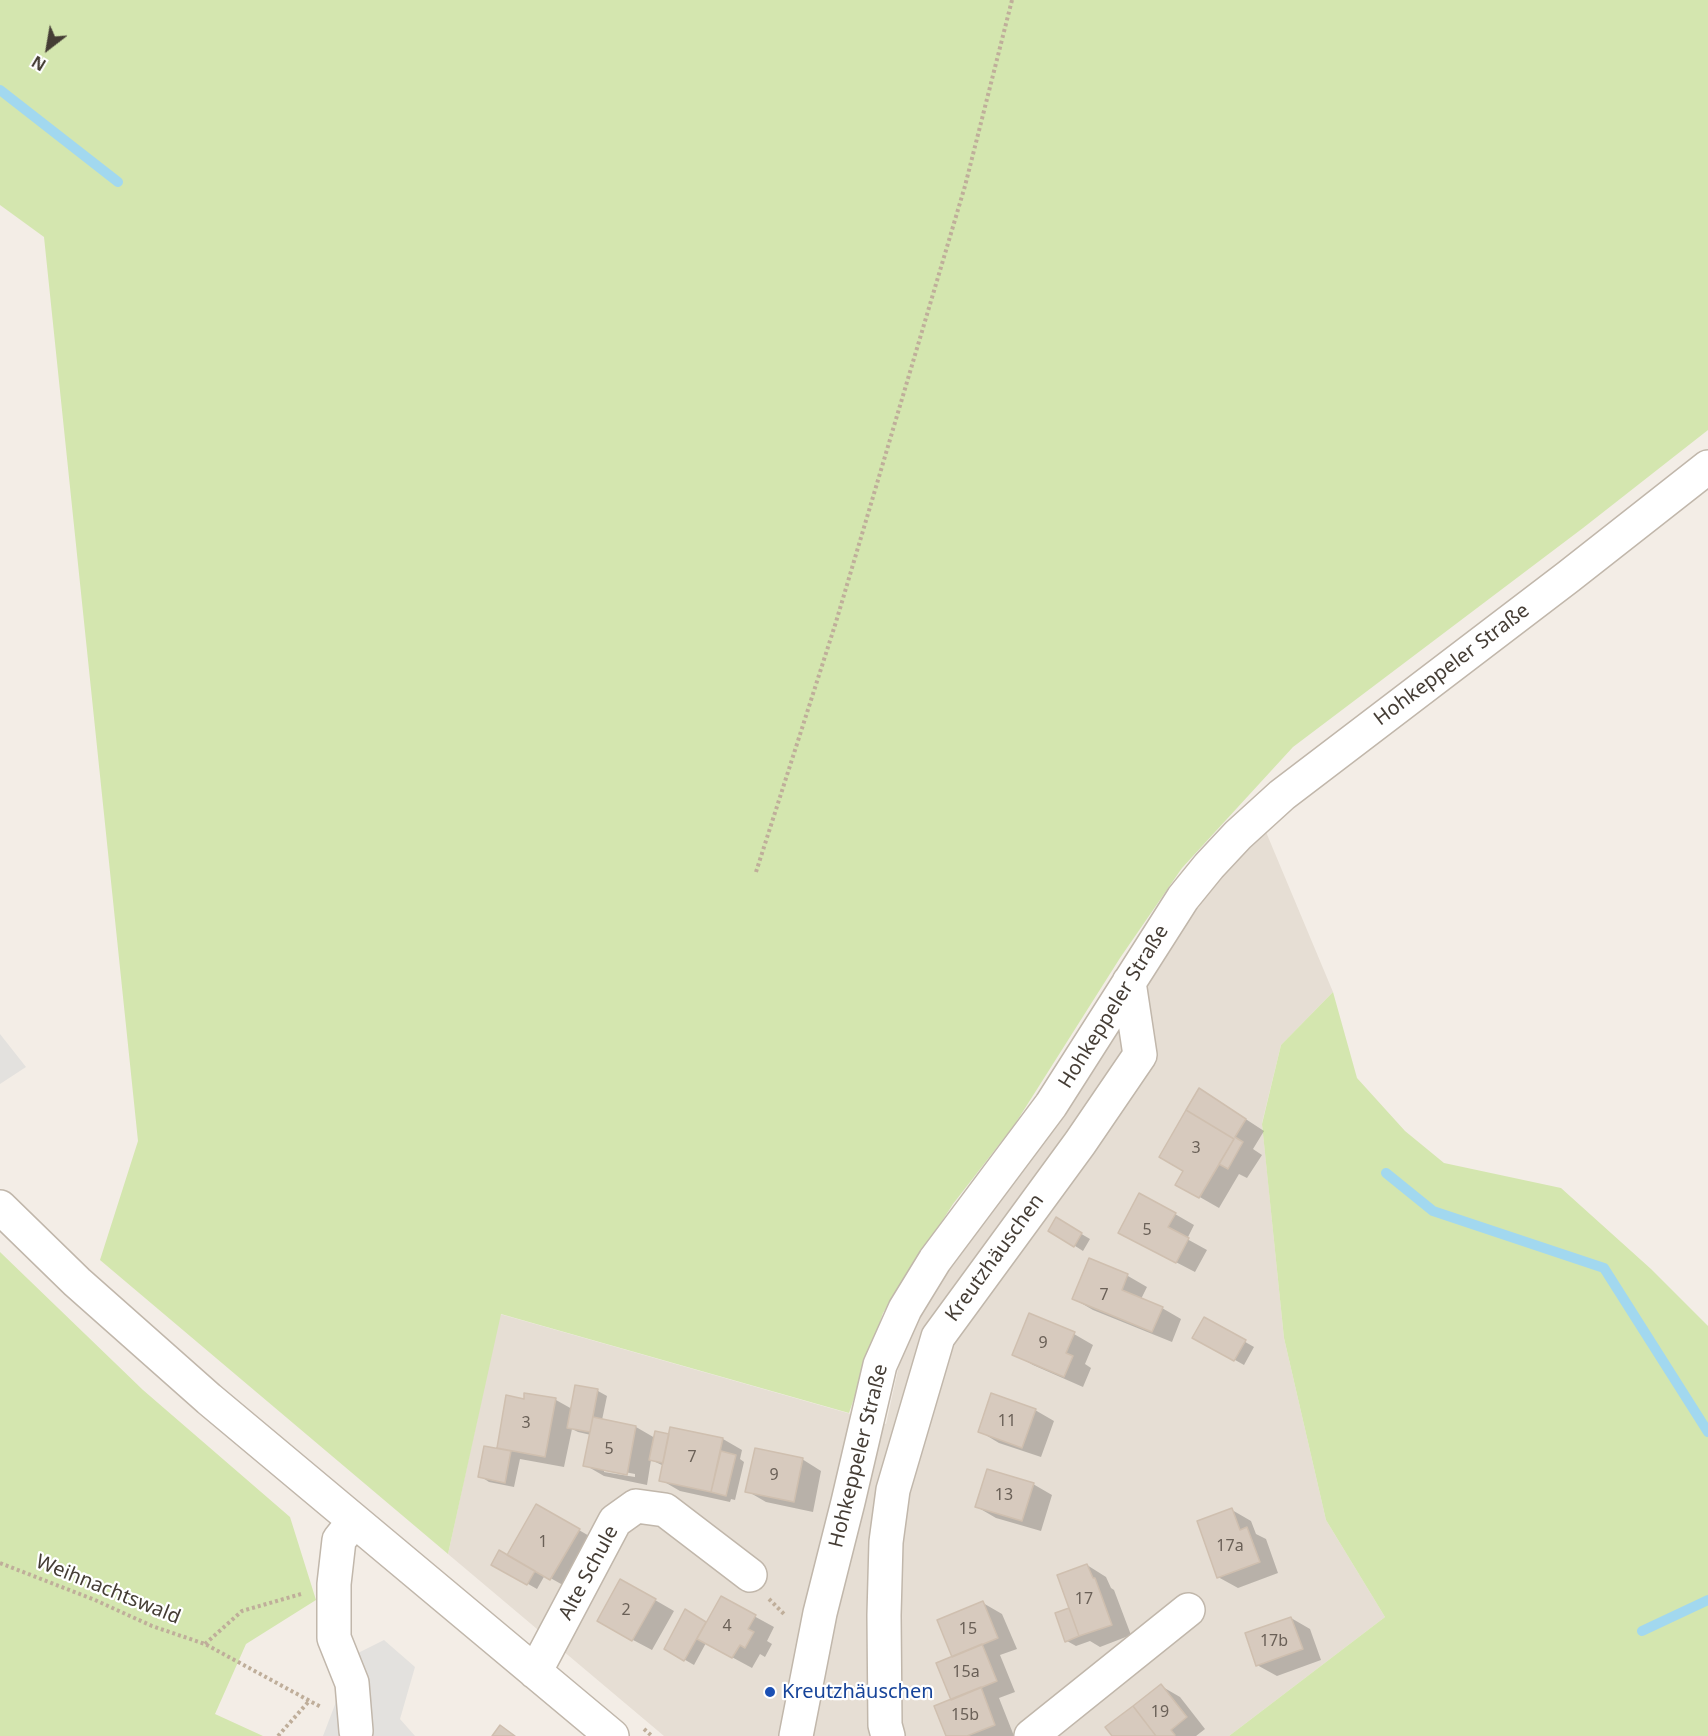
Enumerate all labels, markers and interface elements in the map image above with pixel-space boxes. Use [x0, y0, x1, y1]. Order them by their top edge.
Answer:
north arrow [18, 18, 78, 78]
text: N [27, 51, 50, 76]
street label: Hohkeppeler Straße [1370, 599, 1534, 731]
street label: Hohkeppeler Straße [1054, 921, 1174, 1093]
house number: 3 [1191, 1138, 1201, 1158]
street label: Kreutzhäuschen [941, 1190, 1049, 1326]
house number: 5 [1142, 1220, 1152, 1240]
house number: 7 [1099, 1285, 1109, 1305]
house number: 9 [1038, 1333, 1048, 1353]
street label: Hohkeppeler Straße [825, 1362, 893, 1550]
house number: 11 [998, 1411, 1016, 1431]
house number: 3 [521, 1413, 531, 1433]
house number: 5 [604, 1439, 614, 1459]
house number: 7 [687, 1447, 697, 1467]
house number: 9 [769, 1465, 779, 1485]
house number: 13 [995, 1485, 1013, 1505]
street label: Alte Schule [554, 1522, 624, 1624]
house number: 1 [538, 1532, 548, 1552]
house number: 17a [1216, 1536, 1244, 1556]
street label: Weihnachtswald [32, 1550, 184, 1630]
house number: 17 [1075, 1589, 1093, 1609]
house number: 2 [621, 1600, 631, 1620]
house number: 4 [722, 1616, 732, 1636]
house number: 15 [959, 1619, 977, 1639]
house number: 17b [1260, 1631, 1288, 1651]
house number: 15a [952, 1662, 980, 1682]
place label: Kreutzhäuschen [782, 1680, 934, 1704]
marker: Kreutzhäuschen [763, 1685, 777, 1699]
house number: 19 [1151, 1702, 1169, 1722]
house number: 15b [951, 1705, 979, 1725]

